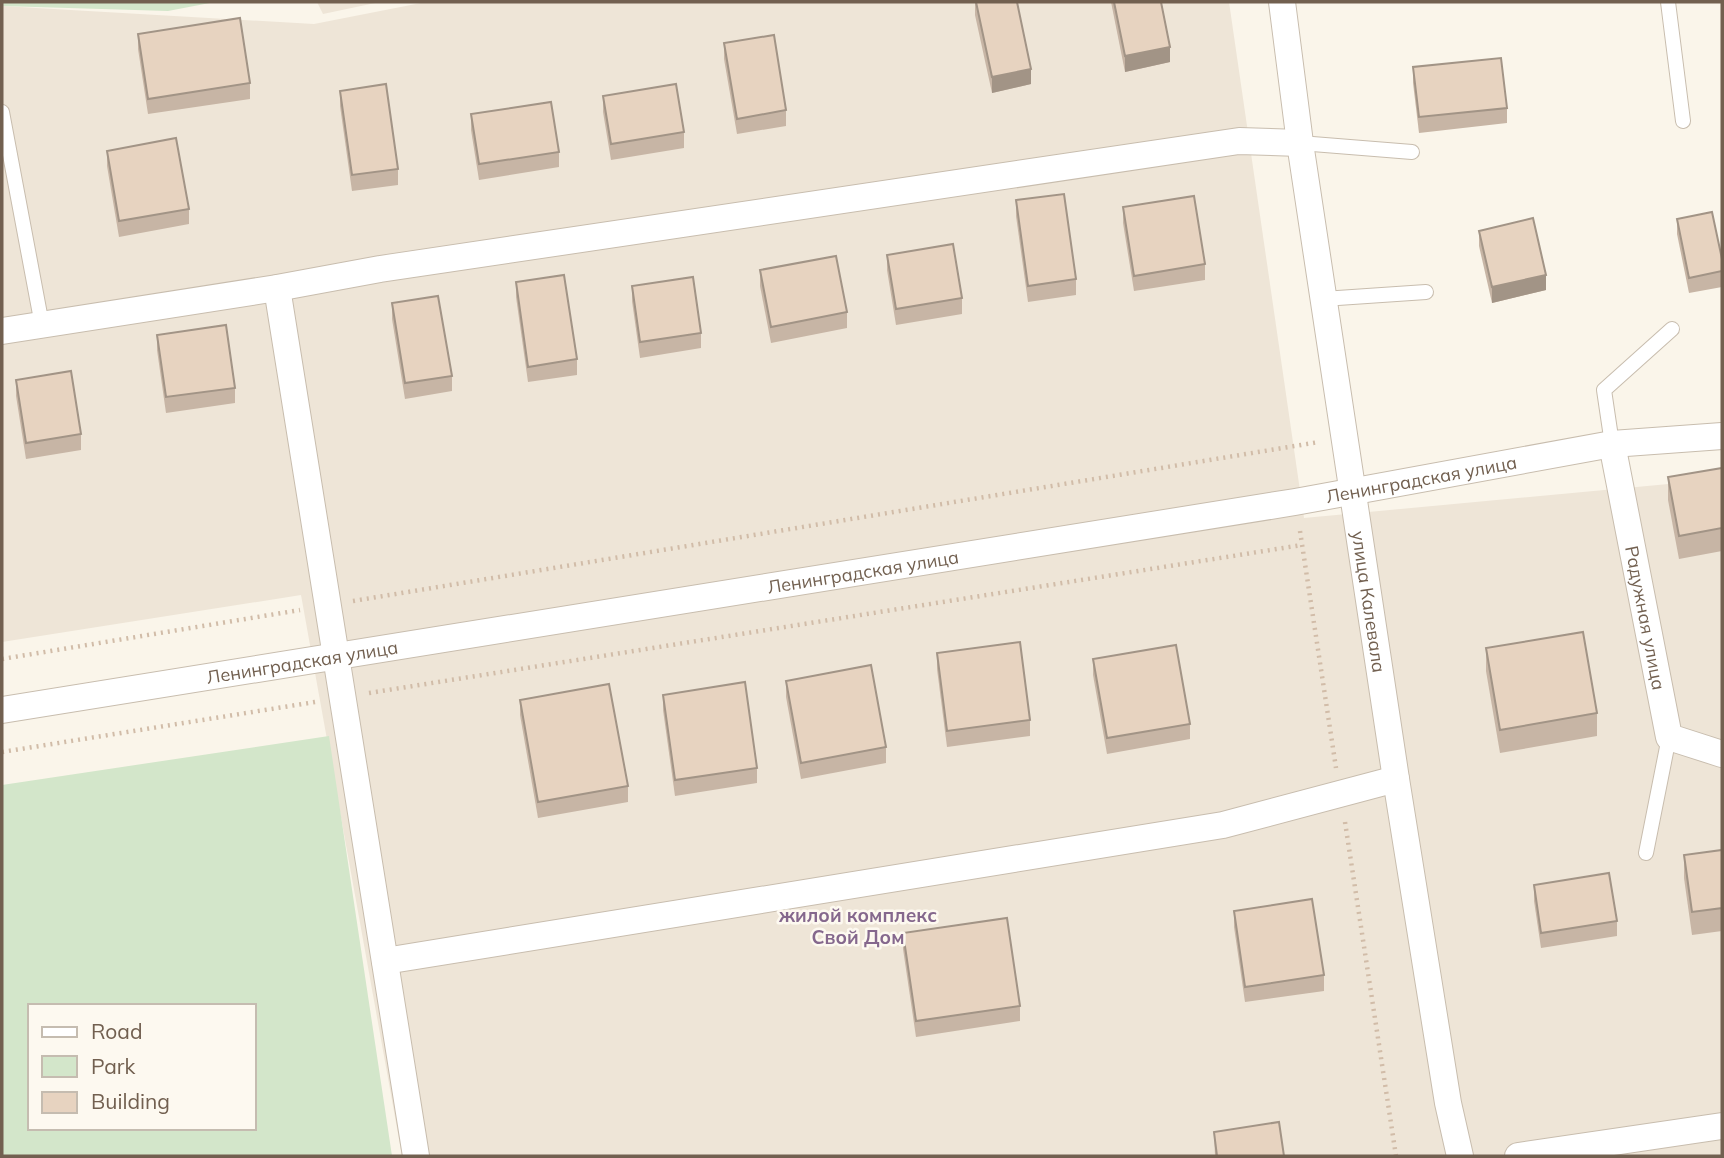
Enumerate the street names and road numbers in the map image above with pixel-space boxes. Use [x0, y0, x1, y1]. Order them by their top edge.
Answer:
street label: Ленинградская улица [1324, 450, 1519, 508]
street label: улица Калевала [1347, 529, 1391, 674]
street label: Радужная улица [1621, 544, 1671, 692]
street label: Ленинградская улица [765, 545, 960, 598]
street label: Ленинградская улица [205, 635, 400, 688]

